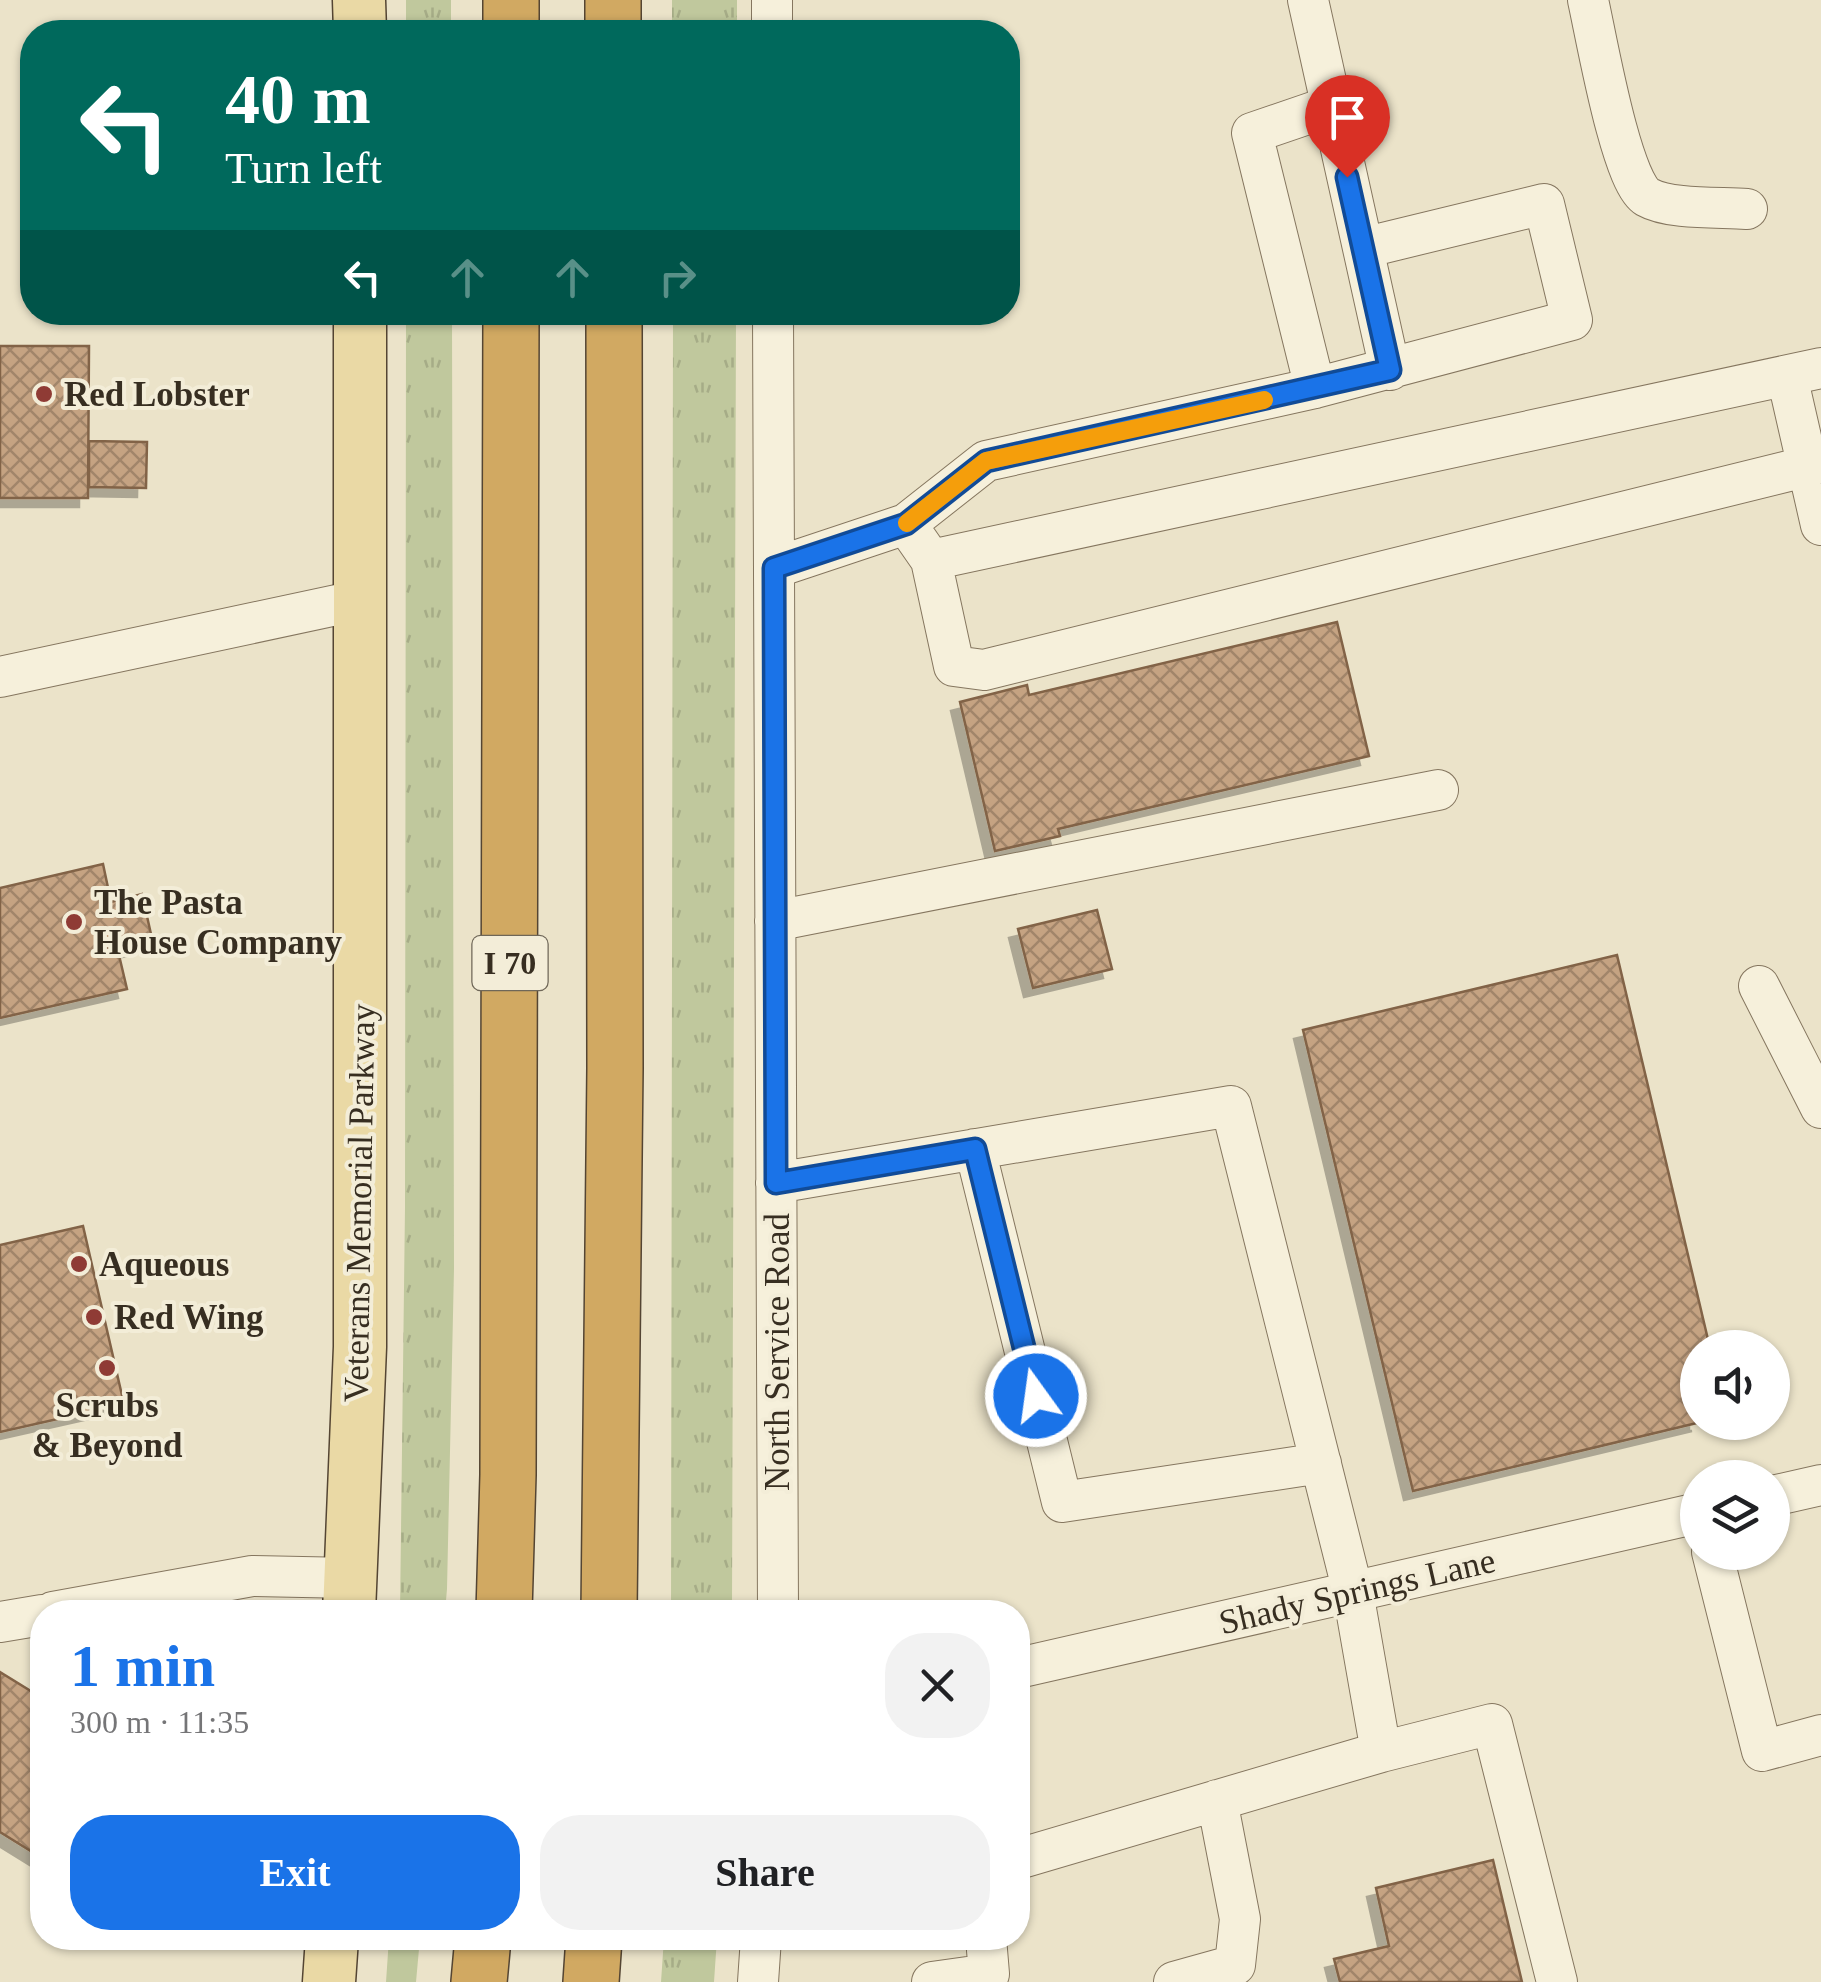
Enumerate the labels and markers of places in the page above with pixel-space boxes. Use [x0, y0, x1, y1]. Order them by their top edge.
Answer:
pin [1305, 75, 1390, 178]
place label: Red Lobster [64, 375, 250, 414]
marker: Red Lobster [33, 383, 55, 405]
place label: The Pasta House Company [94, 883, 342, 962]
marker: The Pasta House Company [63, 911, 85, 933]
place label: Aqueous [99, 1245, 229, 1284]
marker: Aqueous [68, 1253, 90, 1275]
place label: Red Wing [114, 1298, 264, 1337]
marker: Red Wing [83, 1306, 105, 1328]
marker: Scrubs & Beyond [96, 1357, 118, 1379]
place label: Scrubs & Beyond [32, 1386, 183, 1465]

